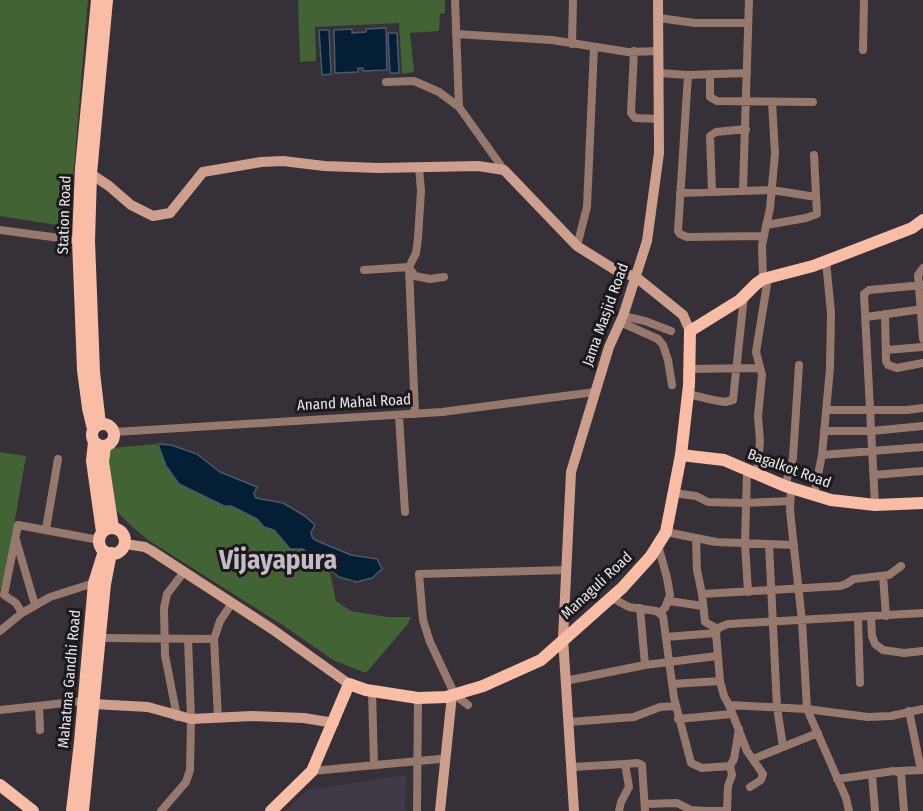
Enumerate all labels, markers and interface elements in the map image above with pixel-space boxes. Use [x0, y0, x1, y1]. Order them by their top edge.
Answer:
street label: Station Road [55, 175, 75, 255]
street label: Jama Masjid Road [579, 261, 633, 369]
street label: Anand Mahal Road [296, 391, 412, 415]
street label: Bagalkot Road [745, 446, 833, 492]
district label: Vijayapura [219, 545, 337, 577]
street label: Managuli Road [558, 549, 636, 623]
street label: Mahatma Gandhi Road [55, 609, 85, 749]

